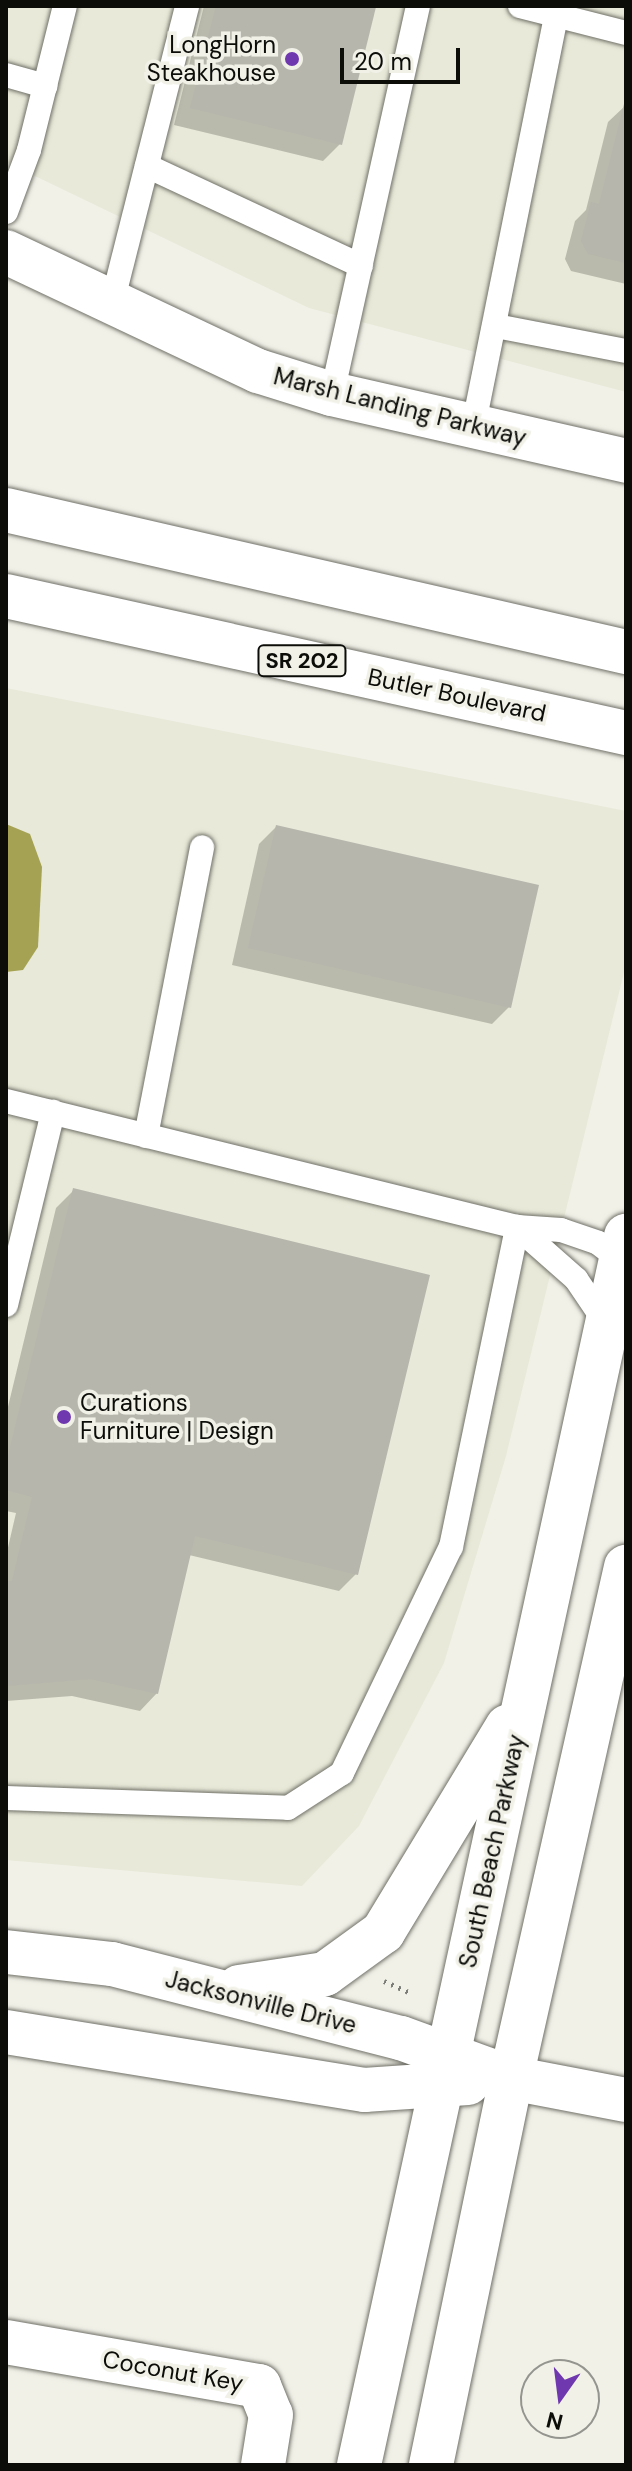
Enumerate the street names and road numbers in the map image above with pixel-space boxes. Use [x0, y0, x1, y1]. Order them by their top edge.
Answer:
street label: Marsh Landing Parkway [271, 362, 529, 452]
road number: SR 202 [256, 643, 348, 679]
street label: Butler Boulevard [365, 662, 549, 728]
street label: South Beach Parkway [453, 1732, 531, 1970]
street label: Jacksonville Drive [162, 1964, 360, 2040]
street label: Coconut Key [100, 2344, 246, 2398]

